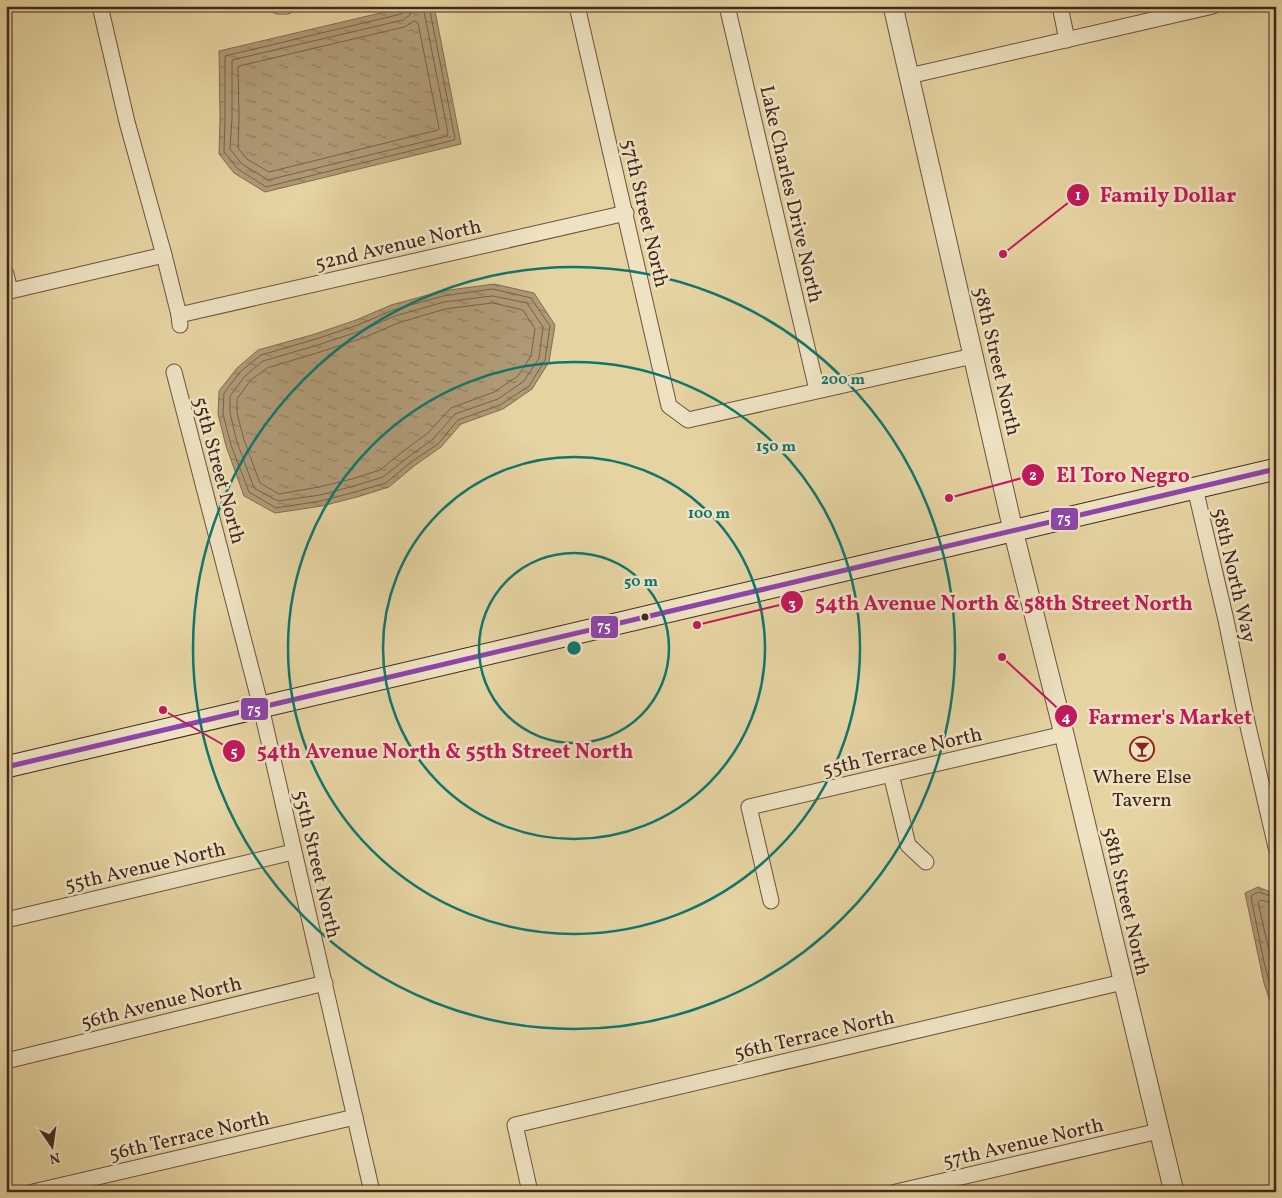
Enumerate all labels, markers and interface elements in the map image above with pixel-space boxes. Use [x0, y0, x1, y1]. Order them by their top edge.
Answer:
street label: Lake Charles Drive North [751, 83, 829, 306]
street label: 57th Street North [613, 136, 675, 290]
callout: Family Dollar [1065, 177, 1247, 213]
text: Family Dollar [1100, 182, 1236, 211]
text: 1 [1075, 186, 1081, 207]
street label: 52nd Avenue North [313, 213, 484, 279]
street label: 58th Street North [965, 284, 1027, 439]
text: 200 m [821, 370, 865, 391]
street label: 55th Street North [185, 394, 251, 547]
text: 150 m [756, 437, 796, 458]
callout: El Toro Negro [1021, 457, 1200, 493]
text: El Toro Negro [1056, 462, 1190, 491]
text: 2 [1029, 466, 1037, 487]
text: 100 m [688, 504, 731, 525]
street label: 58th North Way [1204, 505, 1262, 646]
line badge: 75 [1050, 507, 1079, 531]
text: 75 [1057, 510, 1071, 529]
text: 50 m [624, 572, 658, 593]
callout: 54th Avenue North & 58th Street North [780, 584, 1203, 620]
text: 54th Avenue North & 58th Street North [815, 590, 1193, 619]
text: 3 [788, 594, 796, 615]
unlabelled marker [640, 612, 650, 622]
line badge: 75 [590, 615, 619, 639]
text: 75 [597, 618, 611, 637]
centre of rings [565, 639, 583, 657]
line badge: 75 [240, 697, 269, 721]
callout: Farmer's Market [1053, 698, 1262, 734]
text: 75 [247, 701, 261, 720]
text: Farmer's Market [1088, 704, 1252, 733]
text: 4 [1061, 708, 1071, 729]
street label: 55th Terrace North [820, 721, 985, 785]
callout: 54th Avenue North & 55th Street North [221, 733, 643, 769]
bar icon: Where Else Tavern [1129, 736, 1155, 762]
text: 54th Avenue North & 55th Street North [257, 738, 634, 767]
text: 5 [230, 742, 238, 763]
place label: Where Else Tavern [1092, 764, 1192, 815]
street label: 55th Street North [285, 788, 347, 941]
street label: 58th Street North [1094, 824, 1156, 979]
street label: 55th Avenue North [62, 836, 229, 900]
street label: 56th Avenue North [78, 970, 245, 1037]
street label: 56th Terrace North [731, 1004, 897, 1068]
street label: 56th Terrace North [106, 1105, 272, 1169]
street label: 57th Avenue North [940, 1112, 1107, 1176]
north arrow [28, 1120, 78, 1170]
text: N [47, 1147, 62, 1168]

